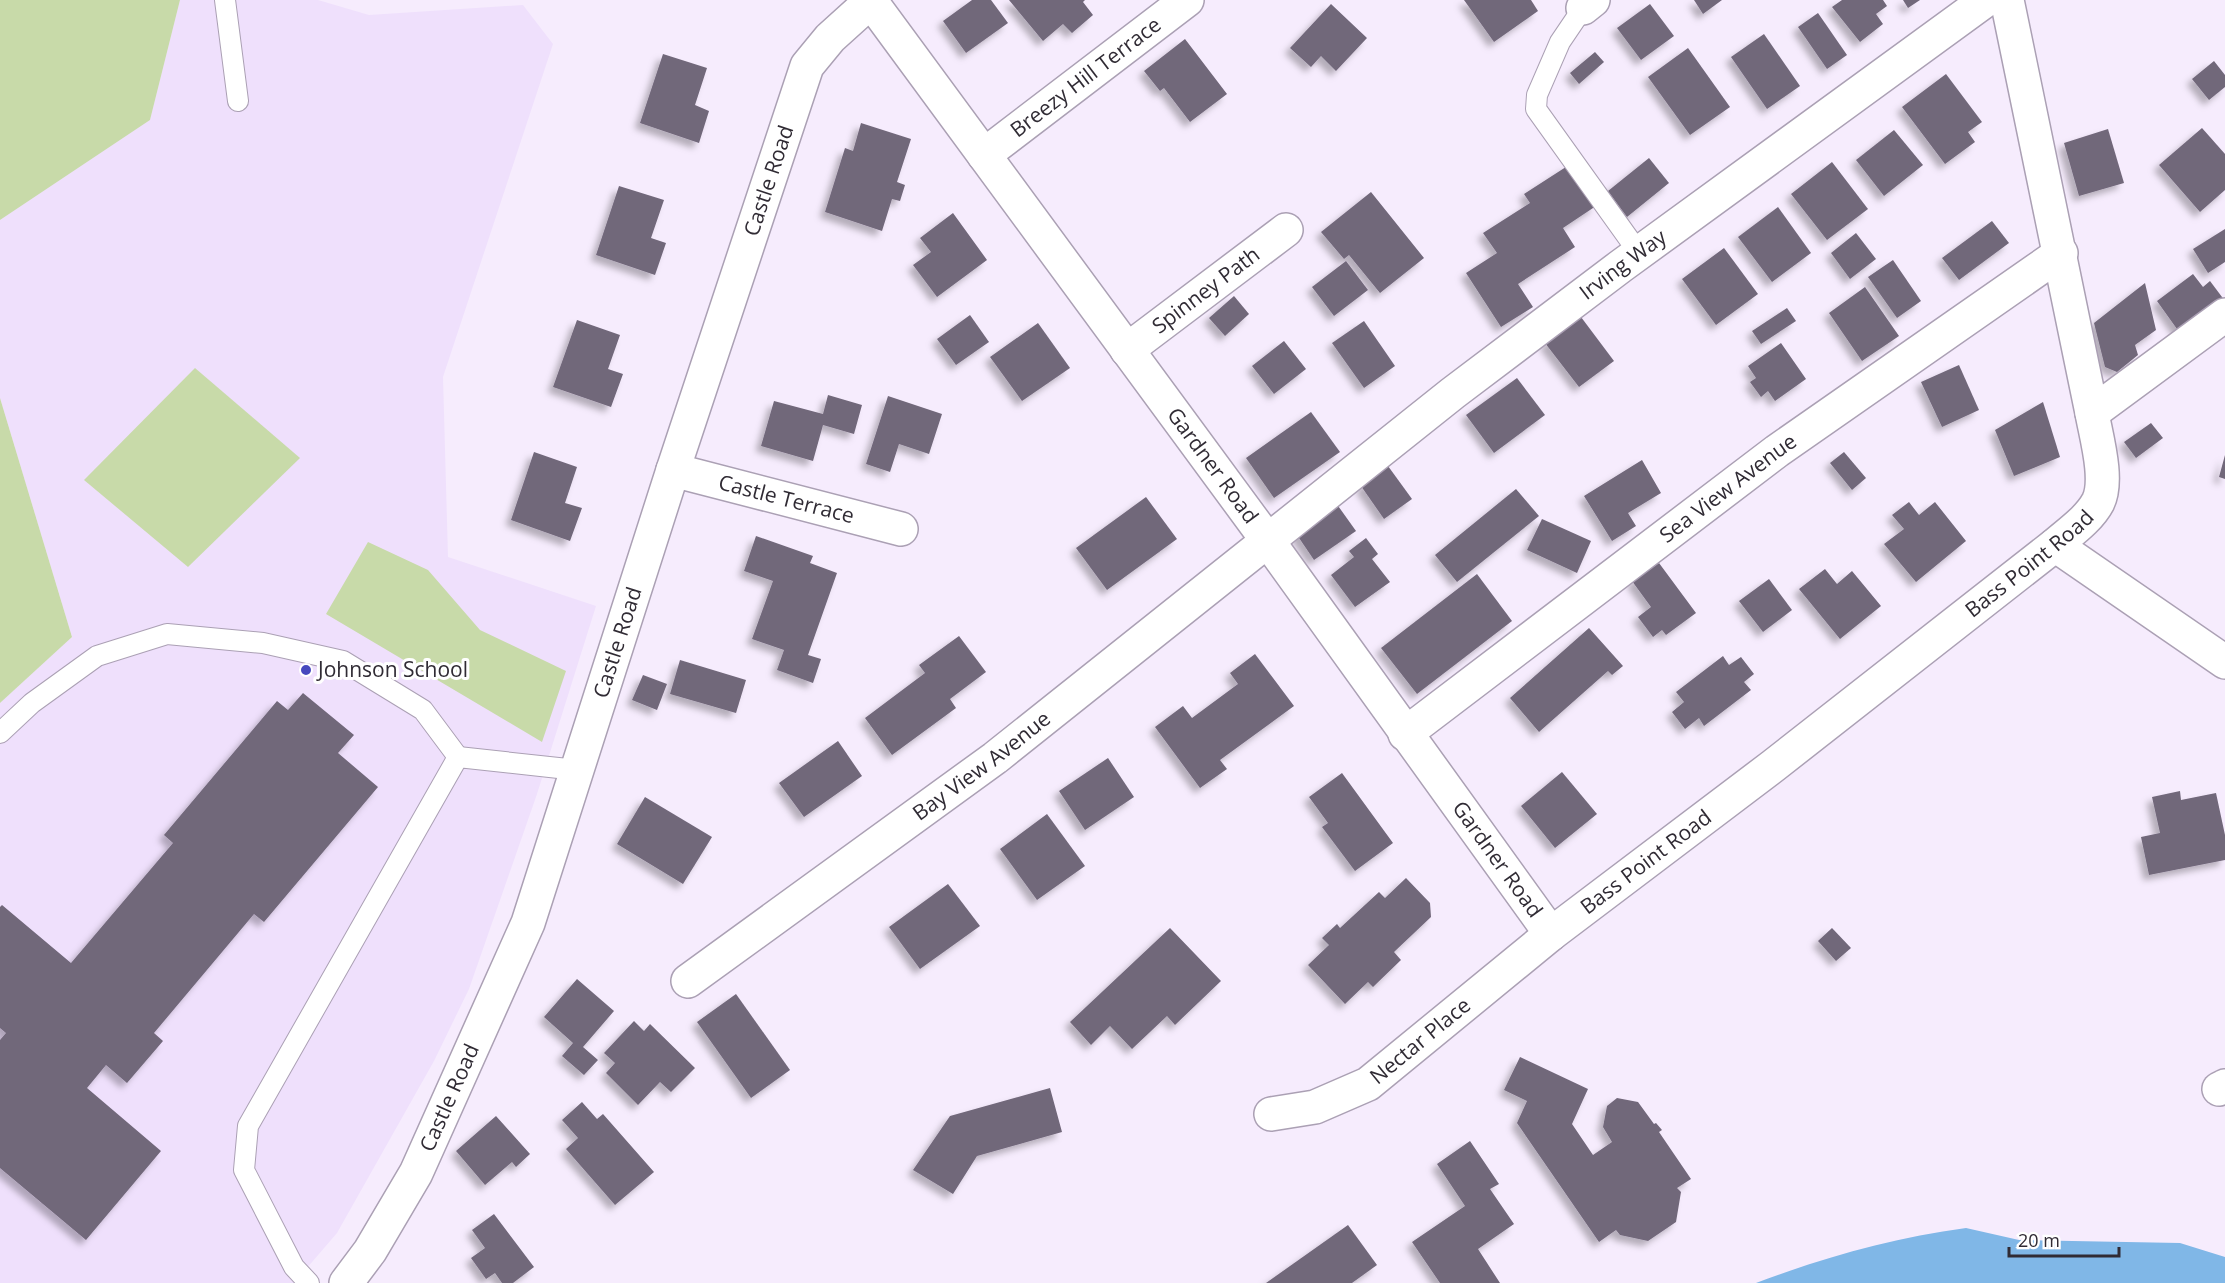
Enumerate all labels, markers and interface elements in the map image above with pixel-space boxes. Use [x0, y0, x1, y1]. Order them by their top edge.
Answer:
street label: Breezy Hill Terrace [1004, 10, 1166, 143]
street label: Castle Road [737, 121, 799, 239]
street label: Irving Way [1573, 222, 1672, 306]
street label: Spinney Path [1146, 240, 1265, 339]
street label: Gardner Road [1161, 401, 1265, 529]
street label: Sea View Avenue [1653, 427, 1802, 548]
street label: Castle Terrace [716, 467, 857, 529]
street label: Bass Point Road [1959, 503, 2100, 623]
street label: Castle Road [586, 583, 648, 701]
place label: Johnson School [316, 655, 468, 683]
marker: Johnson School [299, 663, 313, 677]
street label: Bay View Avenue [907, 704, 1056, 826]
street label: Gardner Road [1447, 795, 1550, 923]
street label: Bass Point Road [1574, 803, 1717, 920]
street label: Nectar Place [1363, 991, 1476, 1090]
street label: Castle Road [412, 1039, 485, 1156]
scale bar [2009, 1220, 2118, 1258]
text: 20 m [2018, 1228, 2060, 1252]

